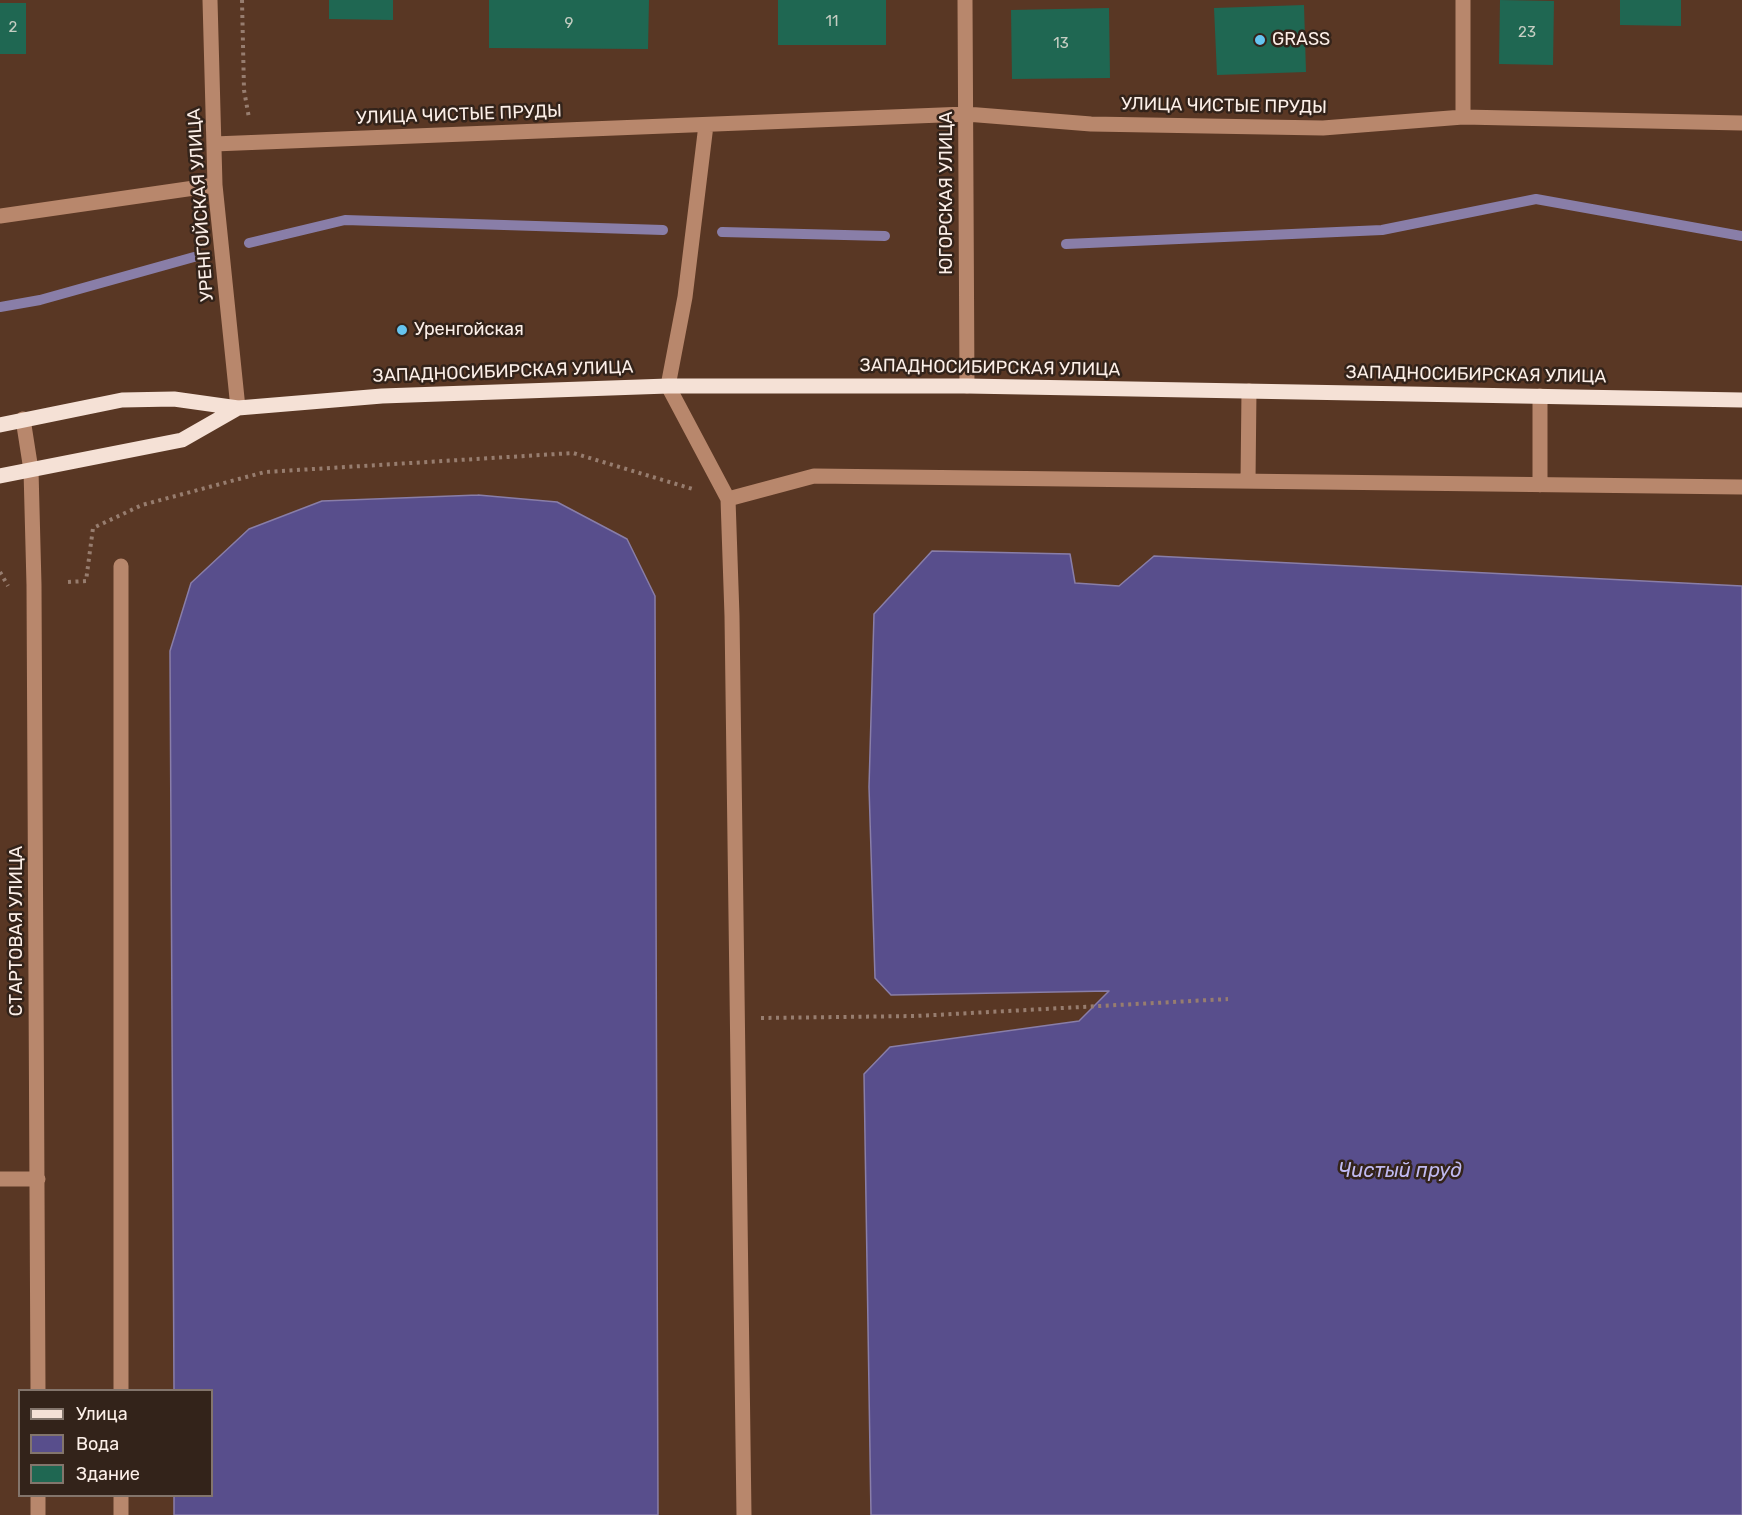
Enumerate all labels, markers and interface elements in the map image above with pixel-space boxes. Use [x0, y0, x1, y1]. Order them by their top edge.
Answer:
house number: 11 [826, 13, 838, 31]
house number: 9 [565, 15, 573, 33]
house number: 2 [9, 19, 17, 37]
house number: 23 [1518, 24, 1536, 42]
place label: GRASS [1272, 29, 1330, 51]
marker: GRASS [1253, 33, 1267, 47]
house number: 13 [1053, 35, 1069, 53]
street label: УЛИЦА ЧИСТЫЕ ПРУДЫ [1121, 93, 1327, 119]
street label: УЛИЦА ЧИСТЫЕ ПРУДЫ [356, 101, 562, 129]
street label: УРЕНГОЙСКАЯ УЛИЦА [183, 108, 219, 302]
street label: ЮГОРСКАЯ УЛИЦА [936, 111, 958, 275]
place label: Уренгойская [414, 319, 524, 341]
marker: Уренгойская [395, 323, 409, 337]
street label: ЗАПАДНОСИБИРСКАЯ УЛИЦА [859, 355, 1121, 381]
street label: ЗАПАДНОСИБИРСКАЯ УЛИЦА [372, 357, 634, 387]
street label: ЗАПАДНОСИБИРСКАЯ УЛИЦА [1345, 362, 1607, 388]
street label: СТАРТОВАЯ УЛИЦА [6, 846, 28, 1016]
water label: Чистый пруд [1338, 1159, 1462, 1183]
legend [18, 1389, 213, 1497]
text: Улица [76, 1403, 128, 1425]
text: Вода [76, 1433, 119, 1455]
text: Здание [76, 1463, 140, 1485]

